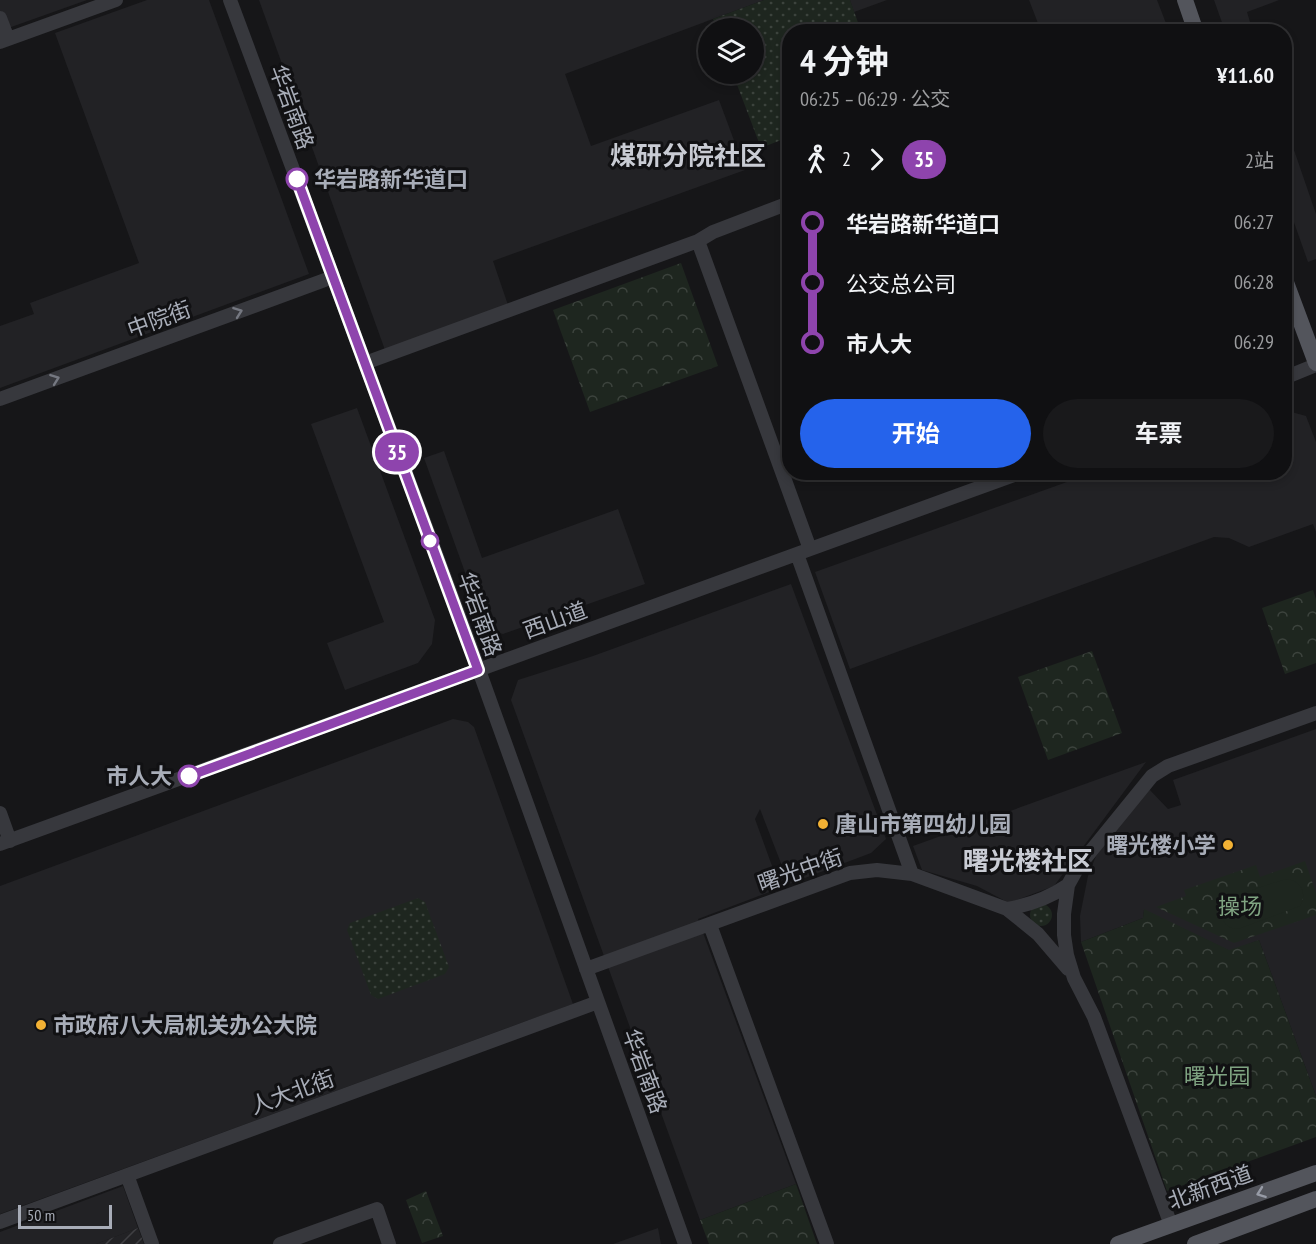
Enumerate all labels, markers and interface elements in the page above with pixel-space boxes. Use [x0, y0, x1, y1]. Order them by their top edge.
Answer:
map controls [698, 18, 764, 84]
button: layers [698, 18, 764, 84]
text: 4 分钟 [800, 39, 889, 82]
street label: 华岩南路 [264, 61, 320, 153]
text: ¥11.60 [1217, 61, 1274, 89]
text: 06:25 – 06:29 · 公交 [800, 86, 951, 112]
district label: 煤研分院社区 [610, 139, 766, 172]
icon: walk [800, 143, 833, 176]
icon: forward [860, 143, 893, 176]
text: 2 [842, 146, 851, 172]
text: 35 [914, 146, 934, 173]
text: 2站 [1245, 148, 1274, 174]
place label: 华岩路新华道口 [314, 165, 468, 193]
marker: 华岩路新华道口 [286, 168, 308, 190]
text: 06:27 [1234, 209, 1274, 235]
text: 华岩路新华道口 [846, 210, 1000, 238]
text: 06:28 [1234, 269, 1274, 295]
text: 公交总公司 [846, 270, 956, 298]
street label: 中院街 [123, 295, 195, 343]
one-way arrow [232, 307, 243, 319]
text: 06:29 [1234, 329, 1274, 355]
text: 市人大 [846, 330, 912, 358]
one-way arrow [49, 374, 60, 387]
button: 开始 [800, 399, 1031, 468]
button: 车票 [1043, 399, 1274, 468]
line badge: 35 [370, 432, 424, 472]
text: 35 [387, 439, 407, 466]
unlabelled marker [421, 532, 439, 550]
street label: 华岩南路 [452, 568, 508, 660]
street label: 西山道 [519, 596, 591, 644]
place label: 市人大 [106, 762, 172, 790]
marker: 市人大 [178, 765, 200, 787]
place label: 唐山市第四幼儿园 [835, 810, 1011, 838]
marker: 唐山市第四幼儿园 [816, 817, 830, 831]
place label: 曙光楼小学 [1106, 831, 1216, 859]
marker: 曙光楼小学 [1221, 838, 1235, 852]
street label: 曙光中街 [754, 842, 846, 898]
district label: 曙光楼社区 [963, 844, 1093, 877]
park label: 操场 [1218, 892, 1262, 920]
place label: 市政府八大局机关办公大院 [53, 1011, 317, 1039]
marker: 市政府八大局机关办公大院 [34, 1018, 48, 1032]
street label: 华岩南路 [617, 1025, 673, 1117]
park label: 曙光园 [1184, 1062, 1250, 1090]
street label: 人大北街 [246, 1064, 338, 1120]
street label: 北新西道 [1164, 1159, 1256, 1215]
one-way arrow [1256, 1185, 1267, 1198]
scale bar [18, 1202, 112, 1230]
text: 50 m [27, 1205, 55, 1225]

